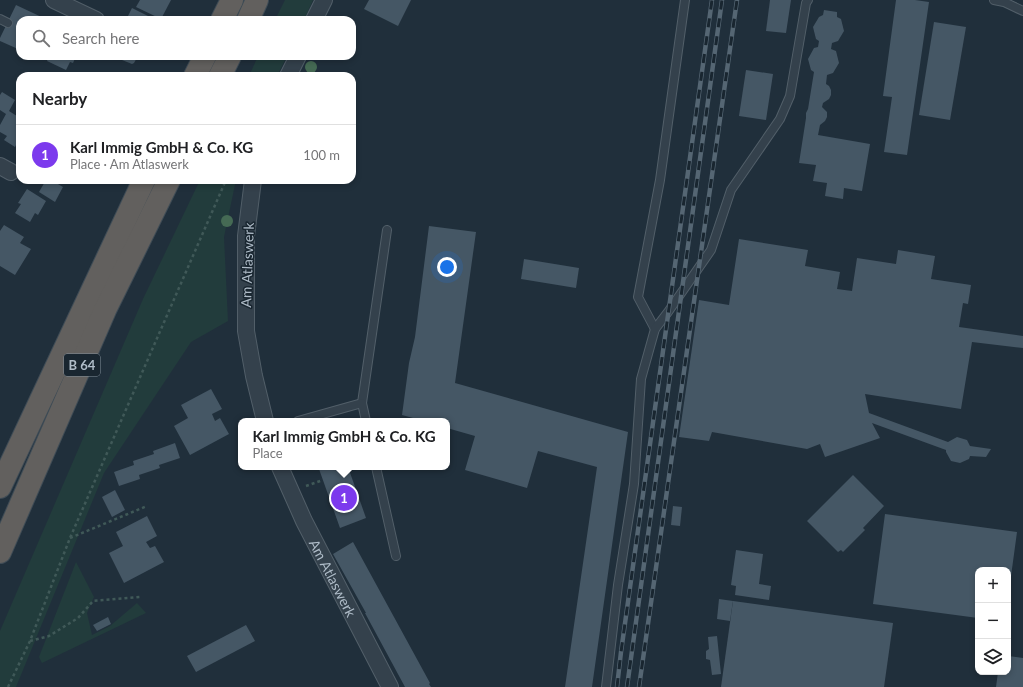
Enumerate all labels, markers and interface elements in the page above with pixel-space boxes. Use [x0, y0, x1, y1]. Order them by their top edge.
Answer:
search box [16, 16, 356, 60]
icon: search [30, 27, 52, 49]
text: Search here [62, 29, 139, 47]
text: Nearby [32, 88, 87, 109]
text: Karl Immig GmbH & Co. KG [70, 138, 253, 156]
text: 1 [41, 147, 49, 163]
text: 100 m [303, 147, 340, 163]
text: Place · Am Atlaswerk [70, 156, 189, 172]
street label: Am Atlaswerk [237, 221, 257, 308]
your location [437, 257, 457, 277]
road number: B 64 [64, 354, 100, 376]
popup [238, 418, 450, 470]
text: Karl Immig GmbH & Co. KG [252, 427, 436, 445]
text: Place [252, 445, 283, 461]
pin: 1 [331, 483, 357, 513]
street label: Am Atlaswerk [306, 536, 361, 620]
map controls [975, 567, 1011, 675]
button: + [975, 567, 1011, 603]
button: − [975, 603, 1011, 639]
button: layers [975, 639, 1011, 675]

